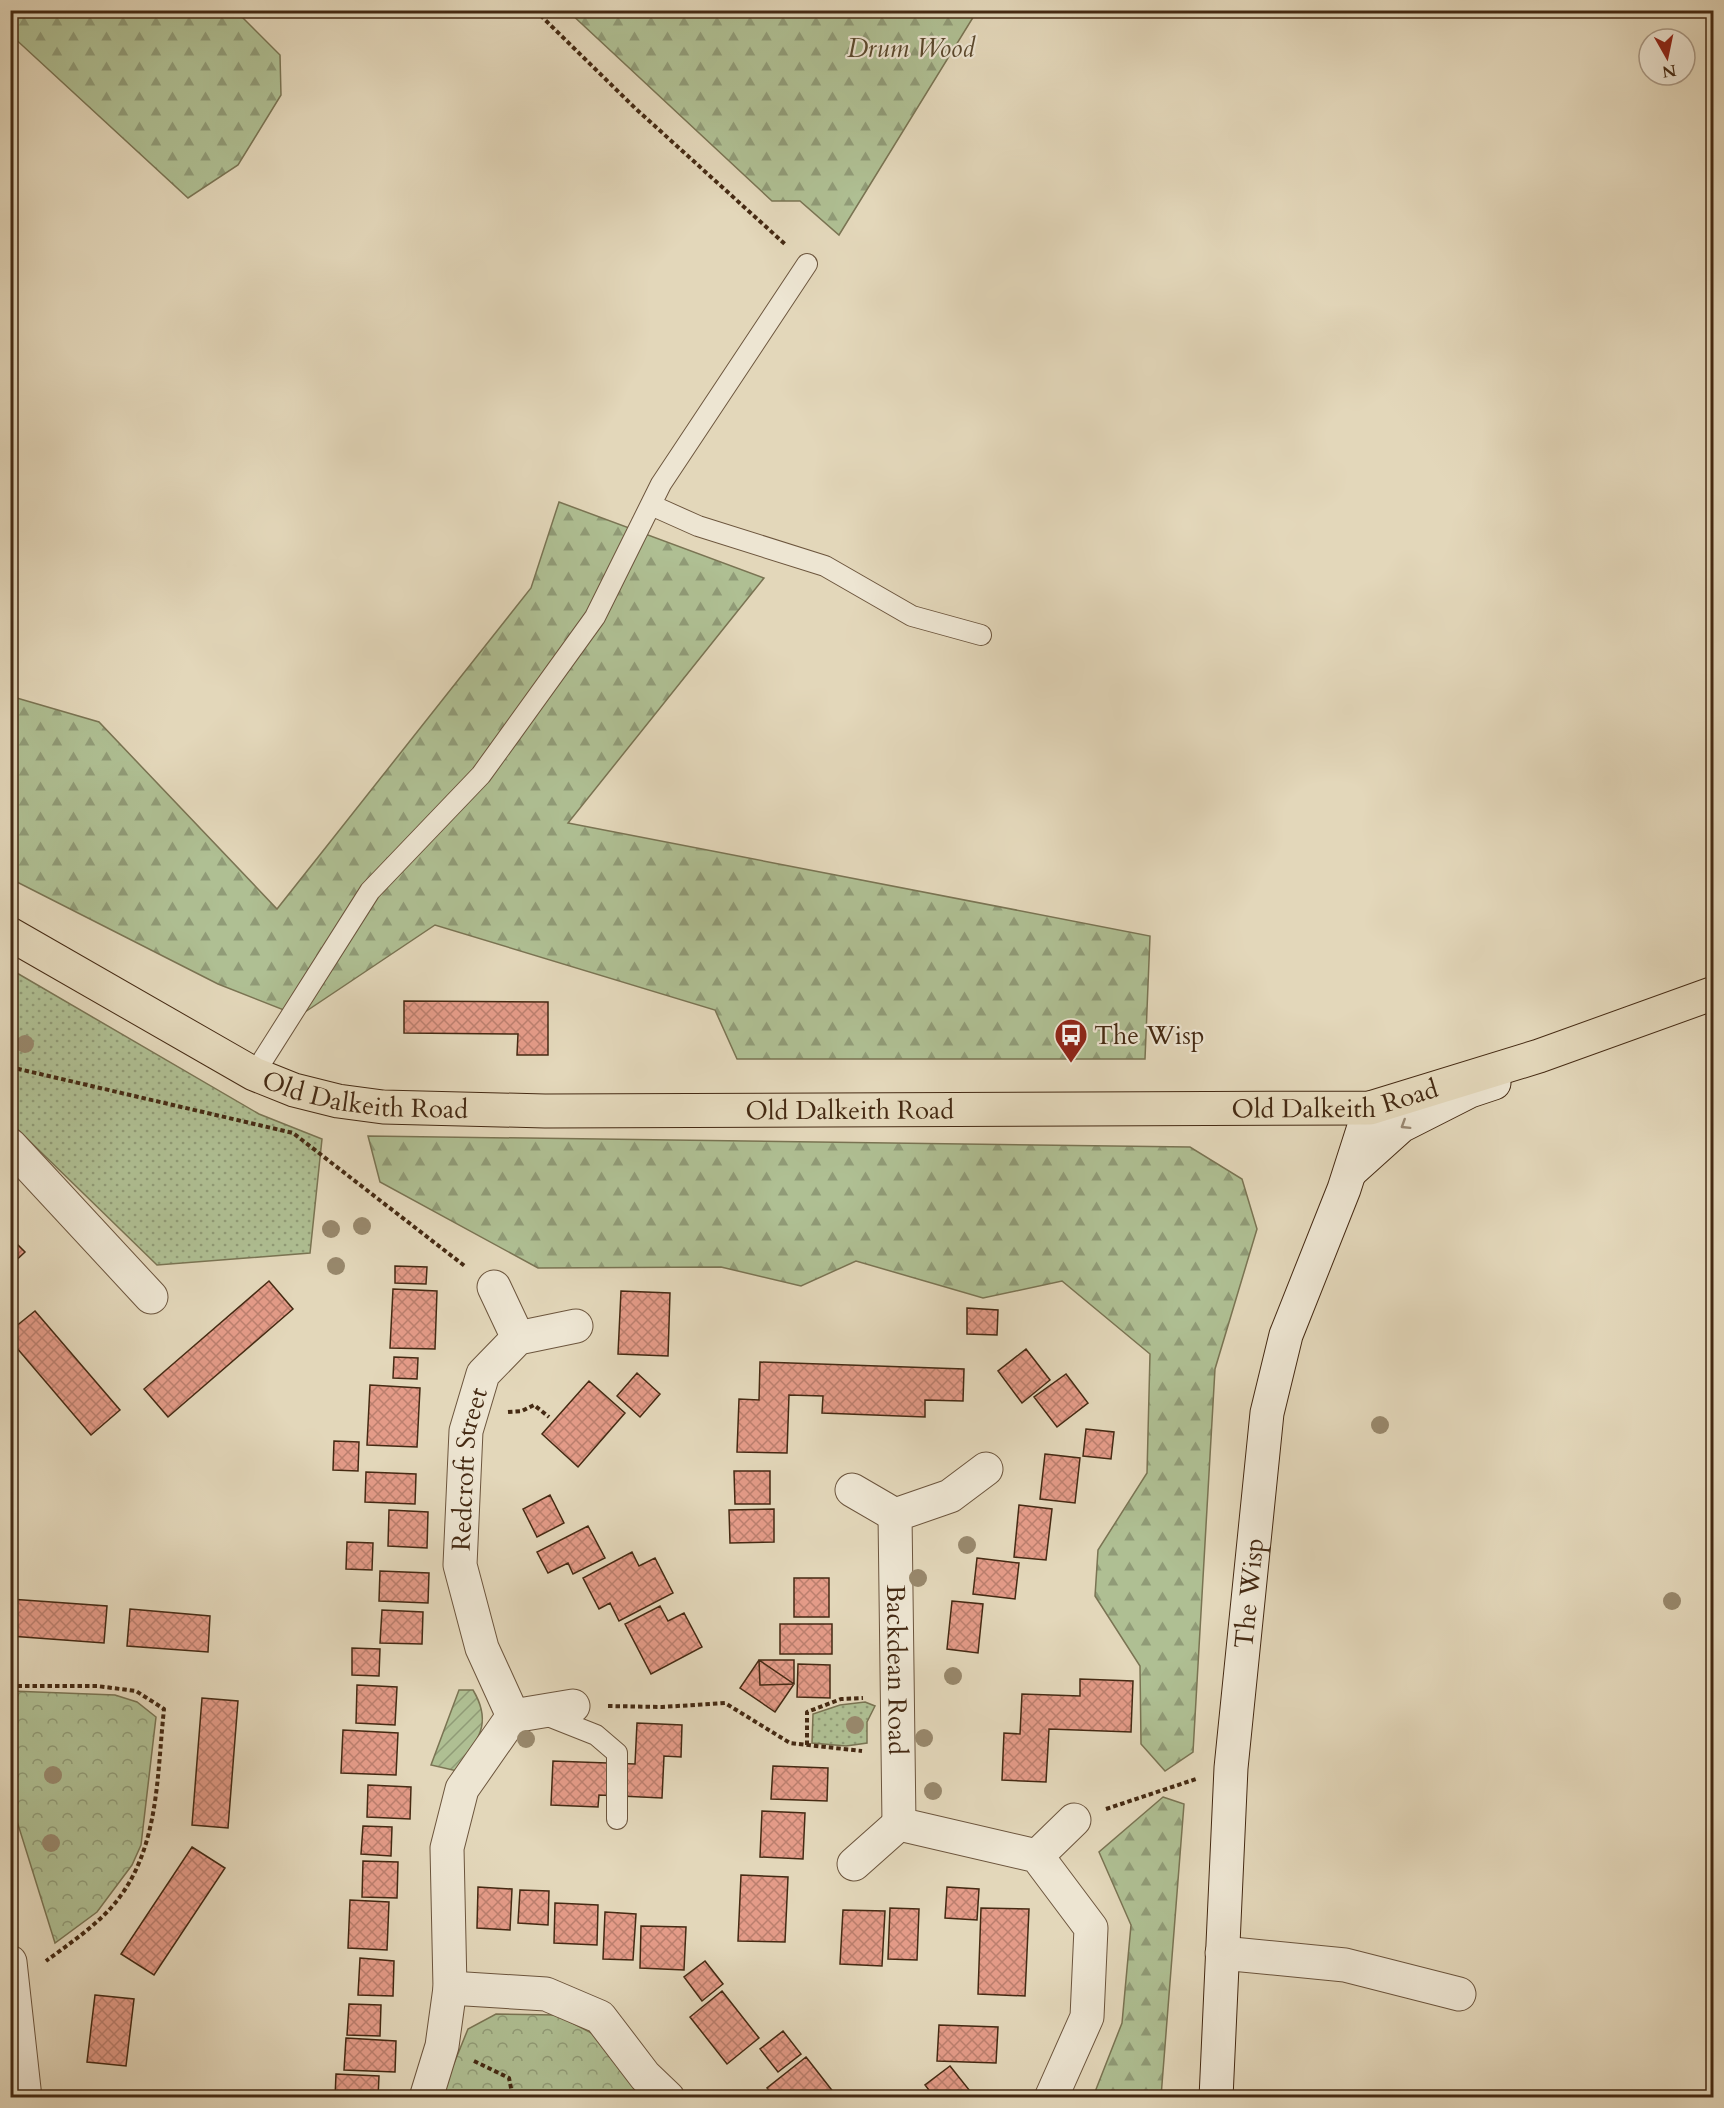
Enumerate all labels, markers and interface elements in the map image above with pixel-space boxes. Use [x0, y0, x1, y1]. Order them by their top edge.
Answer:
north arrow [1637, 27, 1697, 87]
park label: Drum Wood [847, 31, 976, 66]
text: N [1661, 59, 1678, 83]
bus stop icon: The Wisp [1053, 1017, 1089, 1064]
place label: The Wisp [1094, 1018, 1205, 1053]
street label: Old Dalkeith Road [257, 1062, 469, 1127]
street label: Old Dalkeith Road [1231, 1071, 1442, 1126]
street label: Old Dalkeith Road [745, 1092, 954, 1128]
one-way arrow [1401, 1118, 1411, 1130]
street label: Redcroft Street [443, 1383, 496, 1552]
street label: The Wisp [1226, 1536, 1272, 1650]
street label: Backdean Road [878, 1584, 916, 1755]

